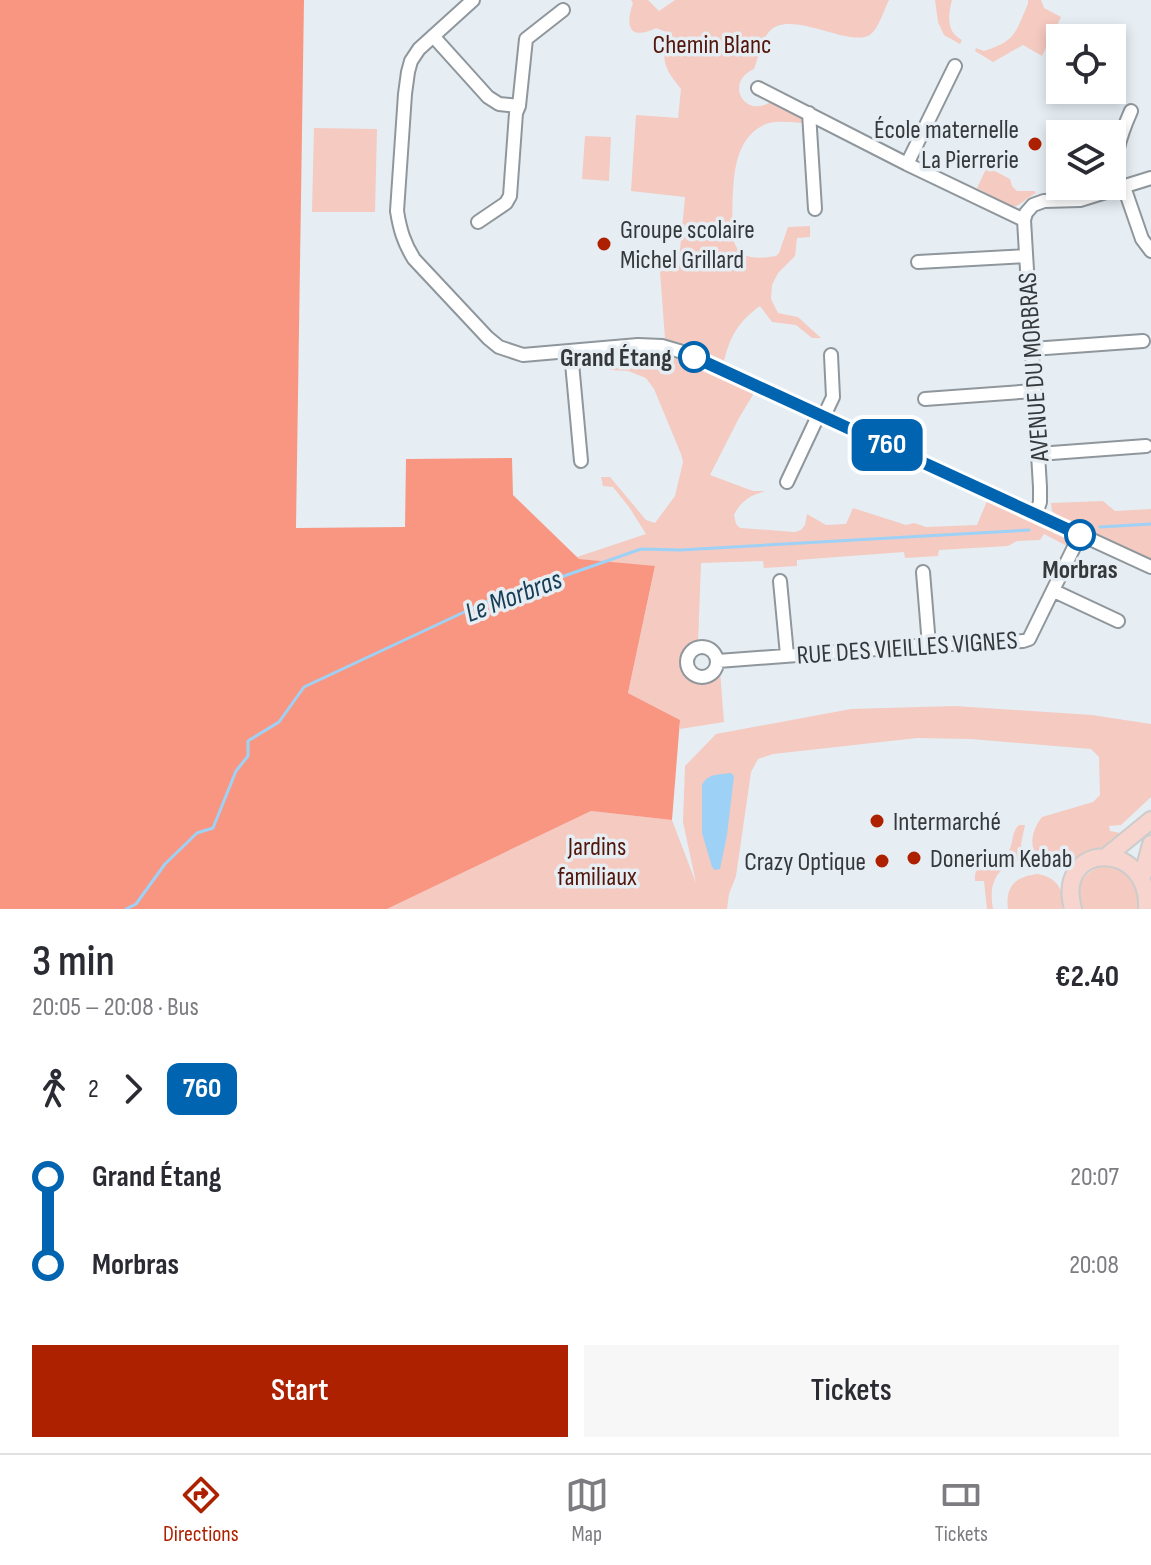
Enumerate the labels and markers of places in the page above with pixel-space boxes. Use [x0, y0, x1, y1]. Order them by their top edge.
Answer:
place label: École maternelle La Pierrerie [874, 115, 1019, 176]
marker: École maternelle La Pierrerie [1026, 135, 1044, 153]
place label: Groupe scolaire Michel Grillard [620, 215, 755, 276]
marker: Groupe scolaire Michel Grillard [595, 235, 613, 253]
marker: Grand Étang [679, 342, 709, 372]
place label: Grand Étang [560, 343, 672, 374]
marker: Morbras [1065, 520, 1095, 550]
place label: Morbras [1042, 555, 1118, 586]
place label: Intermarché [893, 807, 1001, 838]
marker: Intermarché [868, 812, 886, 830]
place label: Donerium Kebab [930, 844, 1072, 875]
place label: Crazy Optique [744, 847, 866, 878]
marker: Donerium Kebab [905, 849, 923, 867]
marker: Crazy Optique [873, 852, 891, 870]

